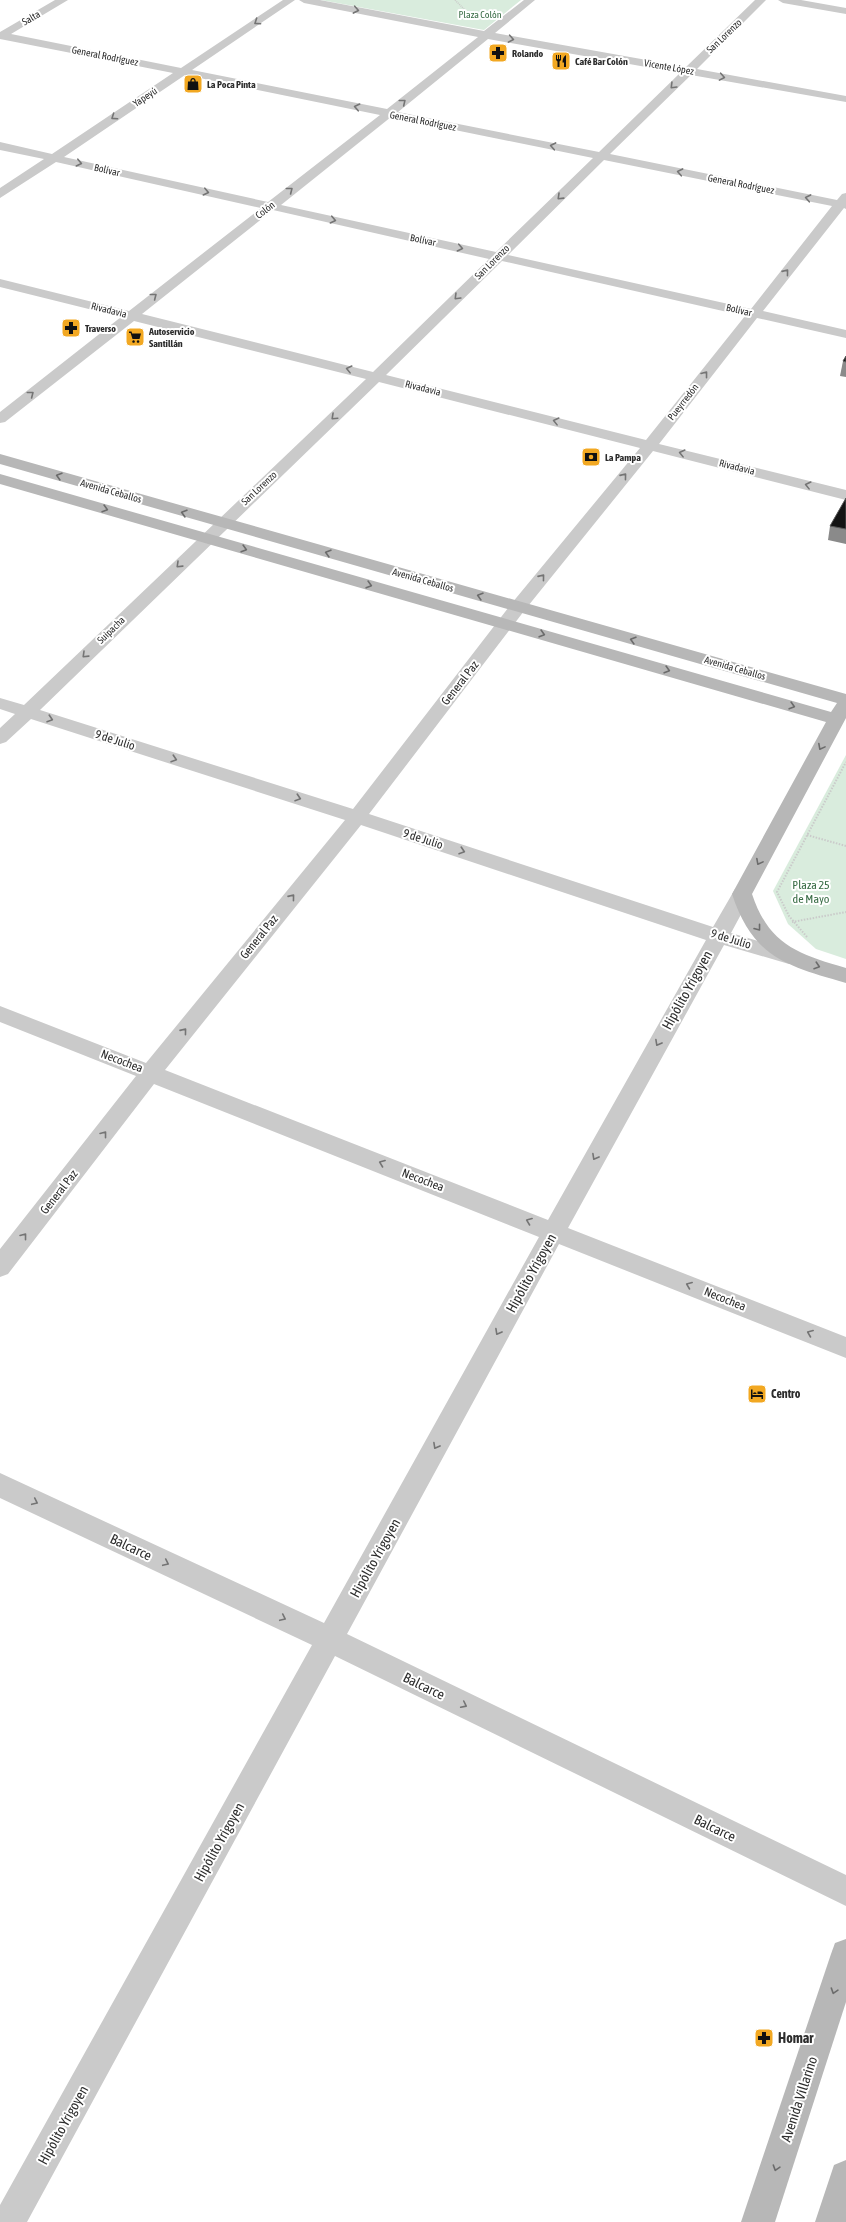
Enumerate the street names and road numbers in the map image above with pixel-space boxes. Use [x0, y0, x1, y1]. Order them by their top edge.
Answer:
street label: Salta [20, 8, 42, 28]
street label: San Lorenzo [704, 16, 744, 55]
street label: General Rodríguez [71, 44, 140, 68]
street label: Vicente López [643, 57, 695, 77]
street label: Yapeyú [131, 85, 159, 109]
street label: General Rodríguez [389, 109, 458, 133]
street label: Bolívar [93, 162, 122, 179]
street label: General Rodríguez [707, 172, 776, 196]
street label: Colón [253, 199, 277, 221]
street label: Bolívar [409, 232, 438, 248]
street label: San Lorenzo [472, 242, 512, 282]
street label: Rivadavia [90, 300, 128, 320]
street label: Bolívar [725, 302, 754, 319]
street label: Rivadavia [404, 378, 442, 398]
street label: Pueyrredón [665, 382, 701, 422]
street label: Rivadavia [718, 457, 756, 477]
street label: San Lorenzo [239, 469, 279, 507]
street label: Avenida Ceballos [79, 477, 143, 505]
street label: Avenida Ceballos [391, 566, 455, 594]
street label: Suipacha [95, 614, 127, 646]
street label: Avenida Ceballos [703, 654, 767, 682]
street label: General Paz [438, 658, 482, 708]
street label: 9 de Julio [93, 727, 137, 753]
street label: 9 de Julio [401, 826, 445, 852]
street label: General Paz [237, 912, 281, 962]
street label: 9 de Julio [709, 926, 753, 952]
street label: Hipólito Yrigoyen [659, 948, 715, 1032]
street label: Necochea [99, 1047, 145, 1075]
street label: Necochea [400, 1166, 446, 1194]
street label: General Paz [37, 1167, 81, 1217]
street label: Hipólito Yrigoyen [503, 1231, 559, 1315]
street label: Necochea [702, 1284, 748, 1314]
street label: Hipólito Yrigoyen [347, 1516, 403, 1600]
street label: Balcarce [108, 1530, 154, 1564]
street label: Balcarce [401, 1669, 447, 1703]
street label: Hipólito Yrigoyen [191, 1800, 247, 1884]
street label: Balcarce [692, 1811, 738, 1845]
street label: Avenida Villarino [778, 2054, 820, 2144]
street label: Hipólito Yrigoyen [35, 2083, 91, 2167]

